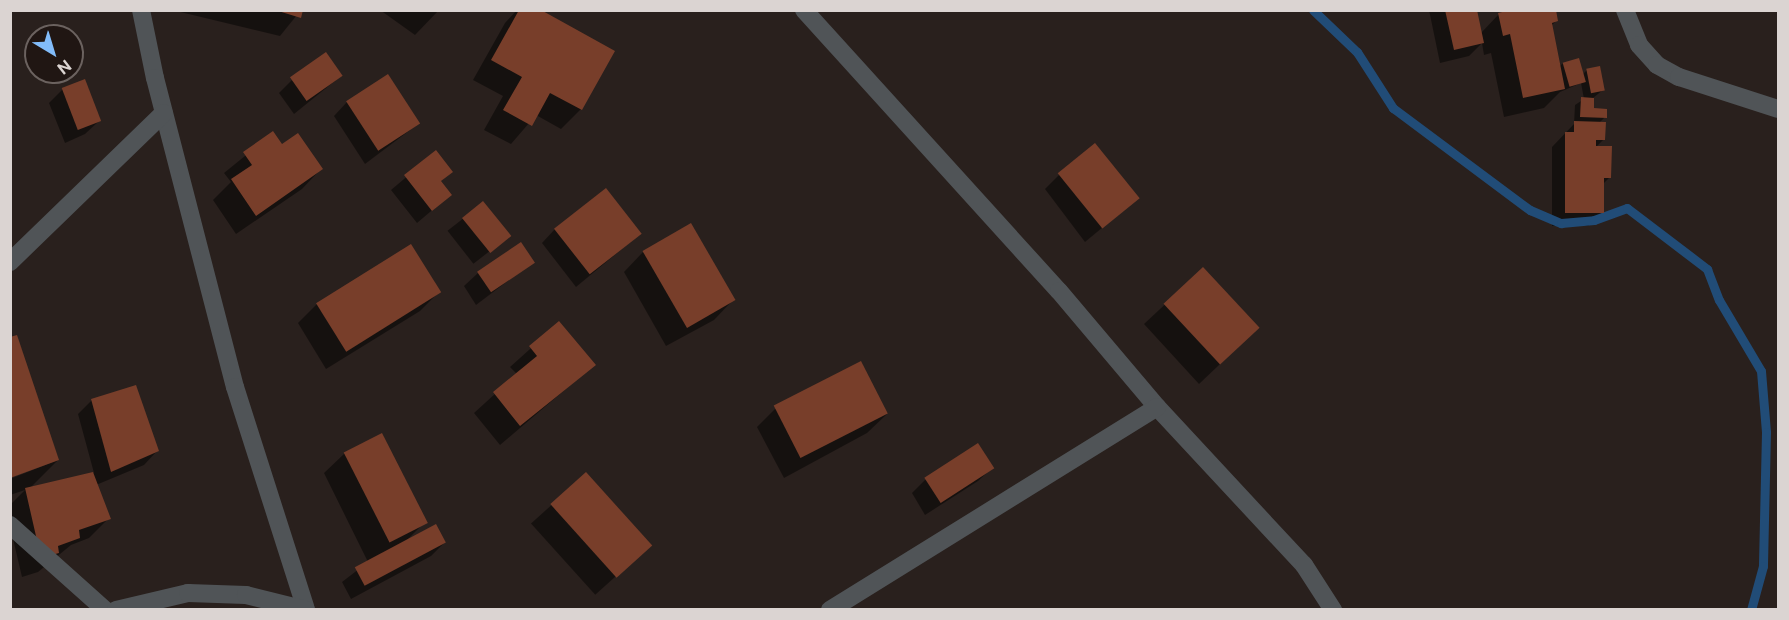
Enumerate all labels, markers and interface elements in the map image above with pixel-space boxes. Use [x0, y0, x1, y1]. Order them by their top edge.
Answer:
north arrow [24, 24, 84, 84]
text: N [53, 56, 75, 78]

